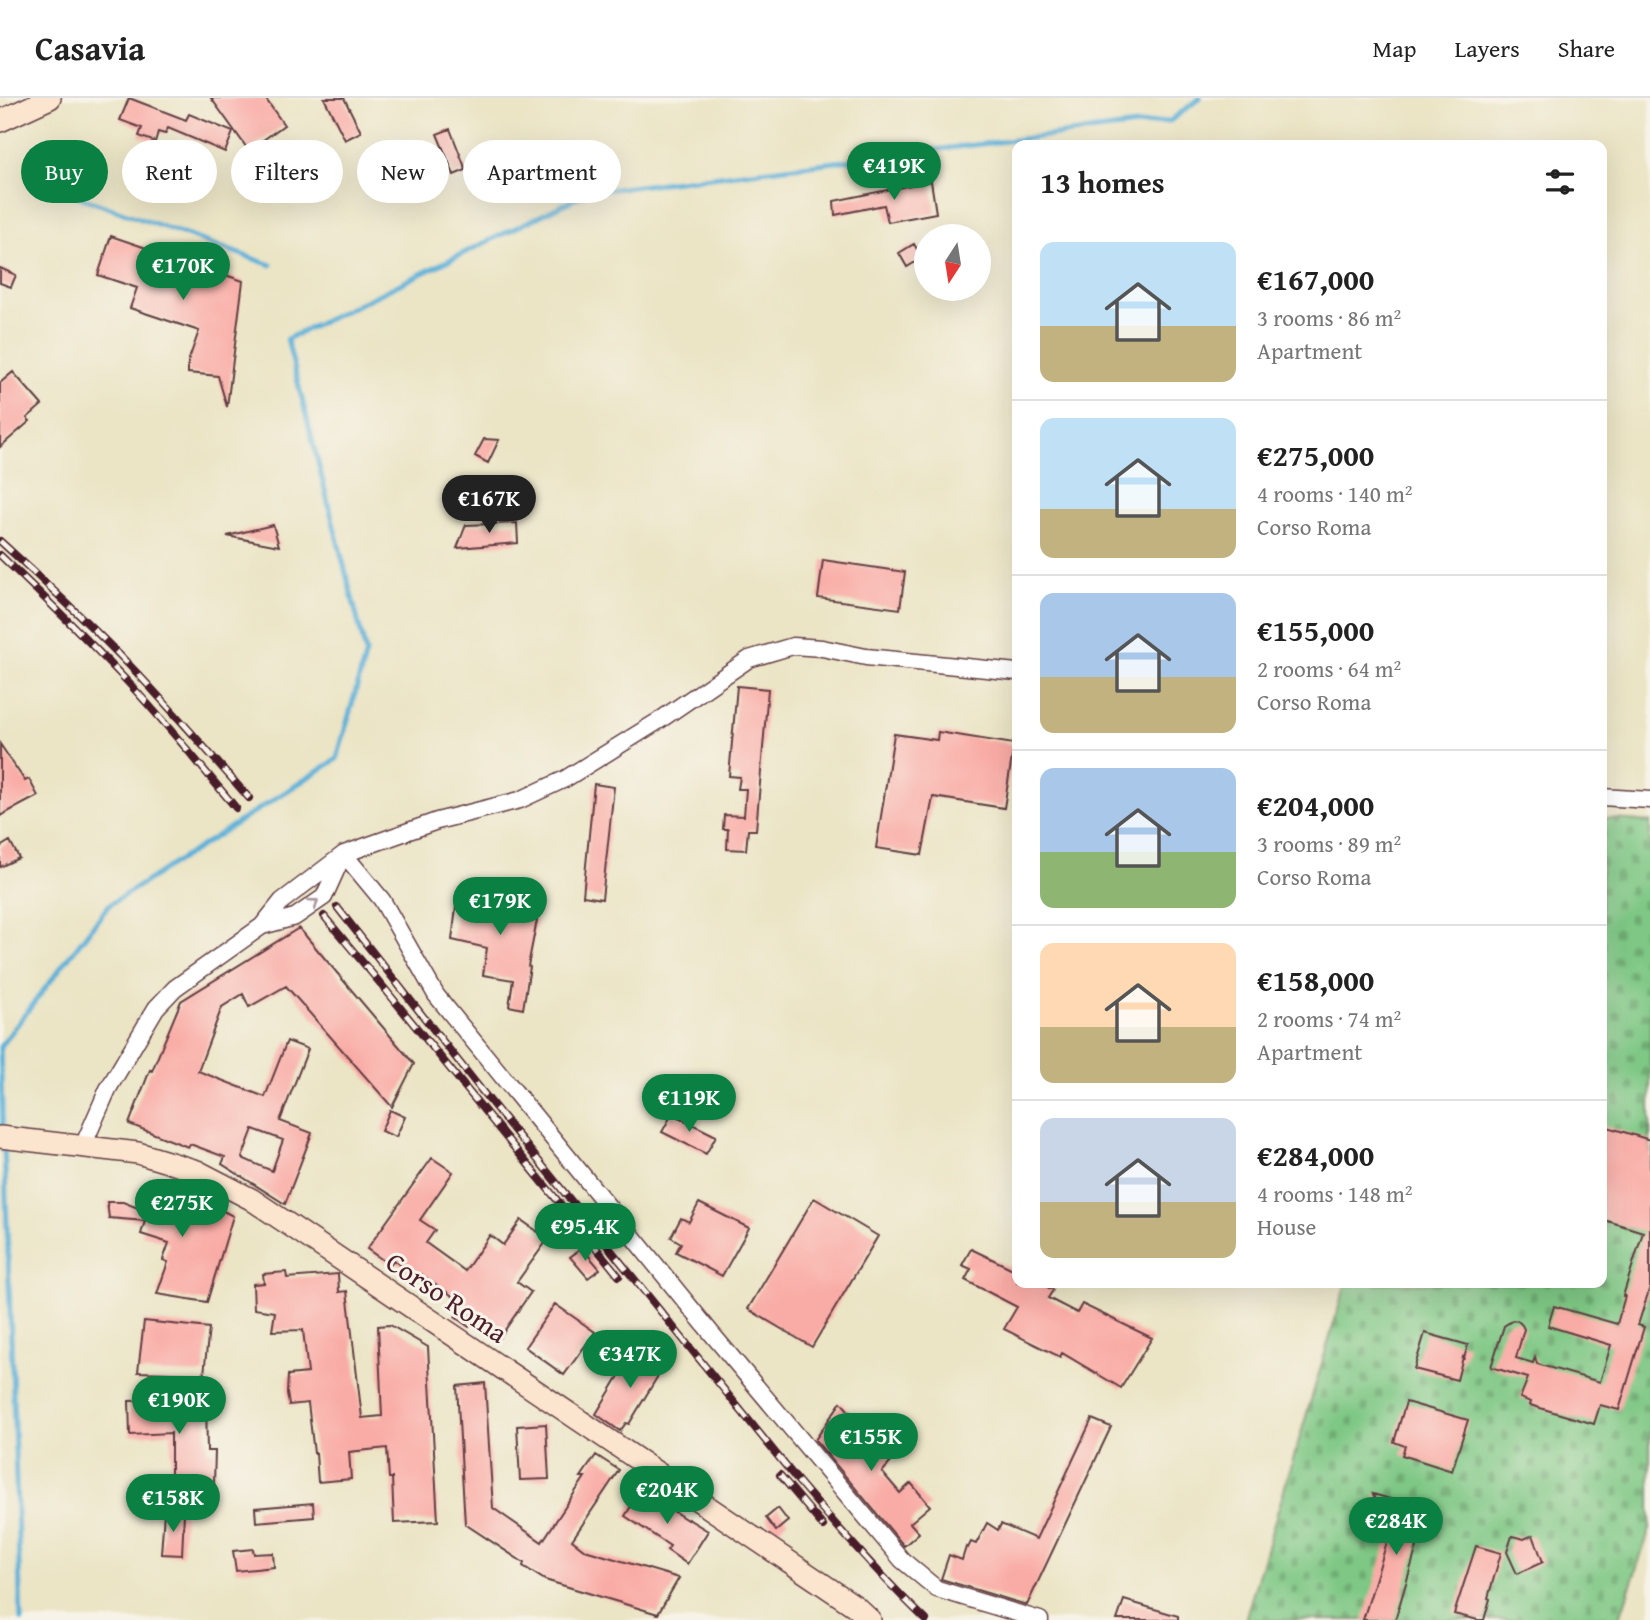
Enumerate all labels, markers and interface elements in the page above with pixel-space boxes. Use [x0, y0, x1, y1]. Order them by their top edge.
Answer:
text: Casavia [35, 24, 145, 72]
text: Map [1373, 31, 1416, 66]
text: Layers [1454, 31, 1520, 66]
text: Share [1558, 31, 1615, 66]
chip: Buy [21, 140, 108, 203]
chip: Rent [122, 140, 217, 203]
chip: Filters [231, 140, 343, 203]
chip: New [357, 140, 449, 203]
chip: Apartment [463, 140, 621, 203]
pin: €419K [845, 142, 943, 202]
text: €419K [863, 148, 925, 181]
text: 13 homes [1040, 160, 1165, 204]
icon: filters [1541, 163, 1579, 201]
north arrow [914, 224, 990, 301]
map controls [914, 224, 991, 301]
pin: €170K [134, 242, 232, 302]
text: €170K [152, 248, 214, 281]
text: €167,000 [1257, 257, 1374, 301]
icon: home [1096, 270, 1180, 354]
text: 3 rooms · 86 m² [1257, 301, 1401, 334]
text: Apartment [1257, 334, 1362, 367]
text: €275,000 [1257, 433, 1374, 477]
icon: home [1096, 446, 1180, 530]
pin: €167K [440, 476, 538, 535]
text: 4 rooms · 140 m² [1257, 477, 1412, 510]
text: €167K [458, 481, 520, 514]
text: Corso Roma [1257, 510, 1371, 543]
text: €155,000 [1257, 608, 1374, 652]
icon: home [1096, 621, 1180, 705]
text: 2 rooms · 64 m² [1257, 652, 1401, 685]
text: Corso Roma [1257, 685, 1371, 718]
text: €204,000 [1257, 783, 1374, 827]
icon: home [1096, 796, 1180, 880]
text: 3 rooms · 89 m² [1257, 827, 1401, 860]
text: Corso Roma [1257, 860, 1371, 893]
pin: €179K [451, 878, 549, 937]
text: €179K [469, 883, 531, 916]
one-way arrow [307, 899, 319, 911]
text: €158,000 [1257, 958, 1374, 1002]
icon: home [1096, 971, 1180, 1055]
text: 2 rooms · 74 m² [1257, 1002, 1401, 1035]
text: Apartment [1257, 1035, 1362, 1068]
pin: €119K [640, 1074, 738, 1134]
text: €119K [658, 1080, 720, 1113]
text: €284,000 [1257, 1133, 1374, 1177]
icon: home [1096, 1146, 1180, 1230]
text: 4 rooms · 148 m² [1257, 1177, 1412, 1210]
pin: €275K [133, 1180, 231, 1239]
text: €275K [151, 1185, 213, 1218]
pin: €95.4K [528, 1204, 642, 1263]
text: €95.4K [551, 1209, 619, 1242]
text: House [1257, 1210, 1316, 1243]
street label: Corso Roma [378, 1241, 517, 1353]
pin: €347K [581, 1330, 679, 1390]
text: €347K [599, 1336, 661, 1369]
pin: €190K [130, 1376, 228, 1436]
text: €190K [148, 1382, 210, 1415]
pin: €155K [822, 1414, 920, 1473]
text: €155K [840, 1419, 902, 1452]
pin: €204K [618, 1466, 716, 1526]
text: €204K [636, 1472, 698, 1505]
pin: €158K [124, 1474, 222, 1534]
text: €158K [142, 1480, 204, 1513]
pin: €284K [1347, 1498, 1445, 1557]
text: €284K [1365, 1503, 1427, 1536]

